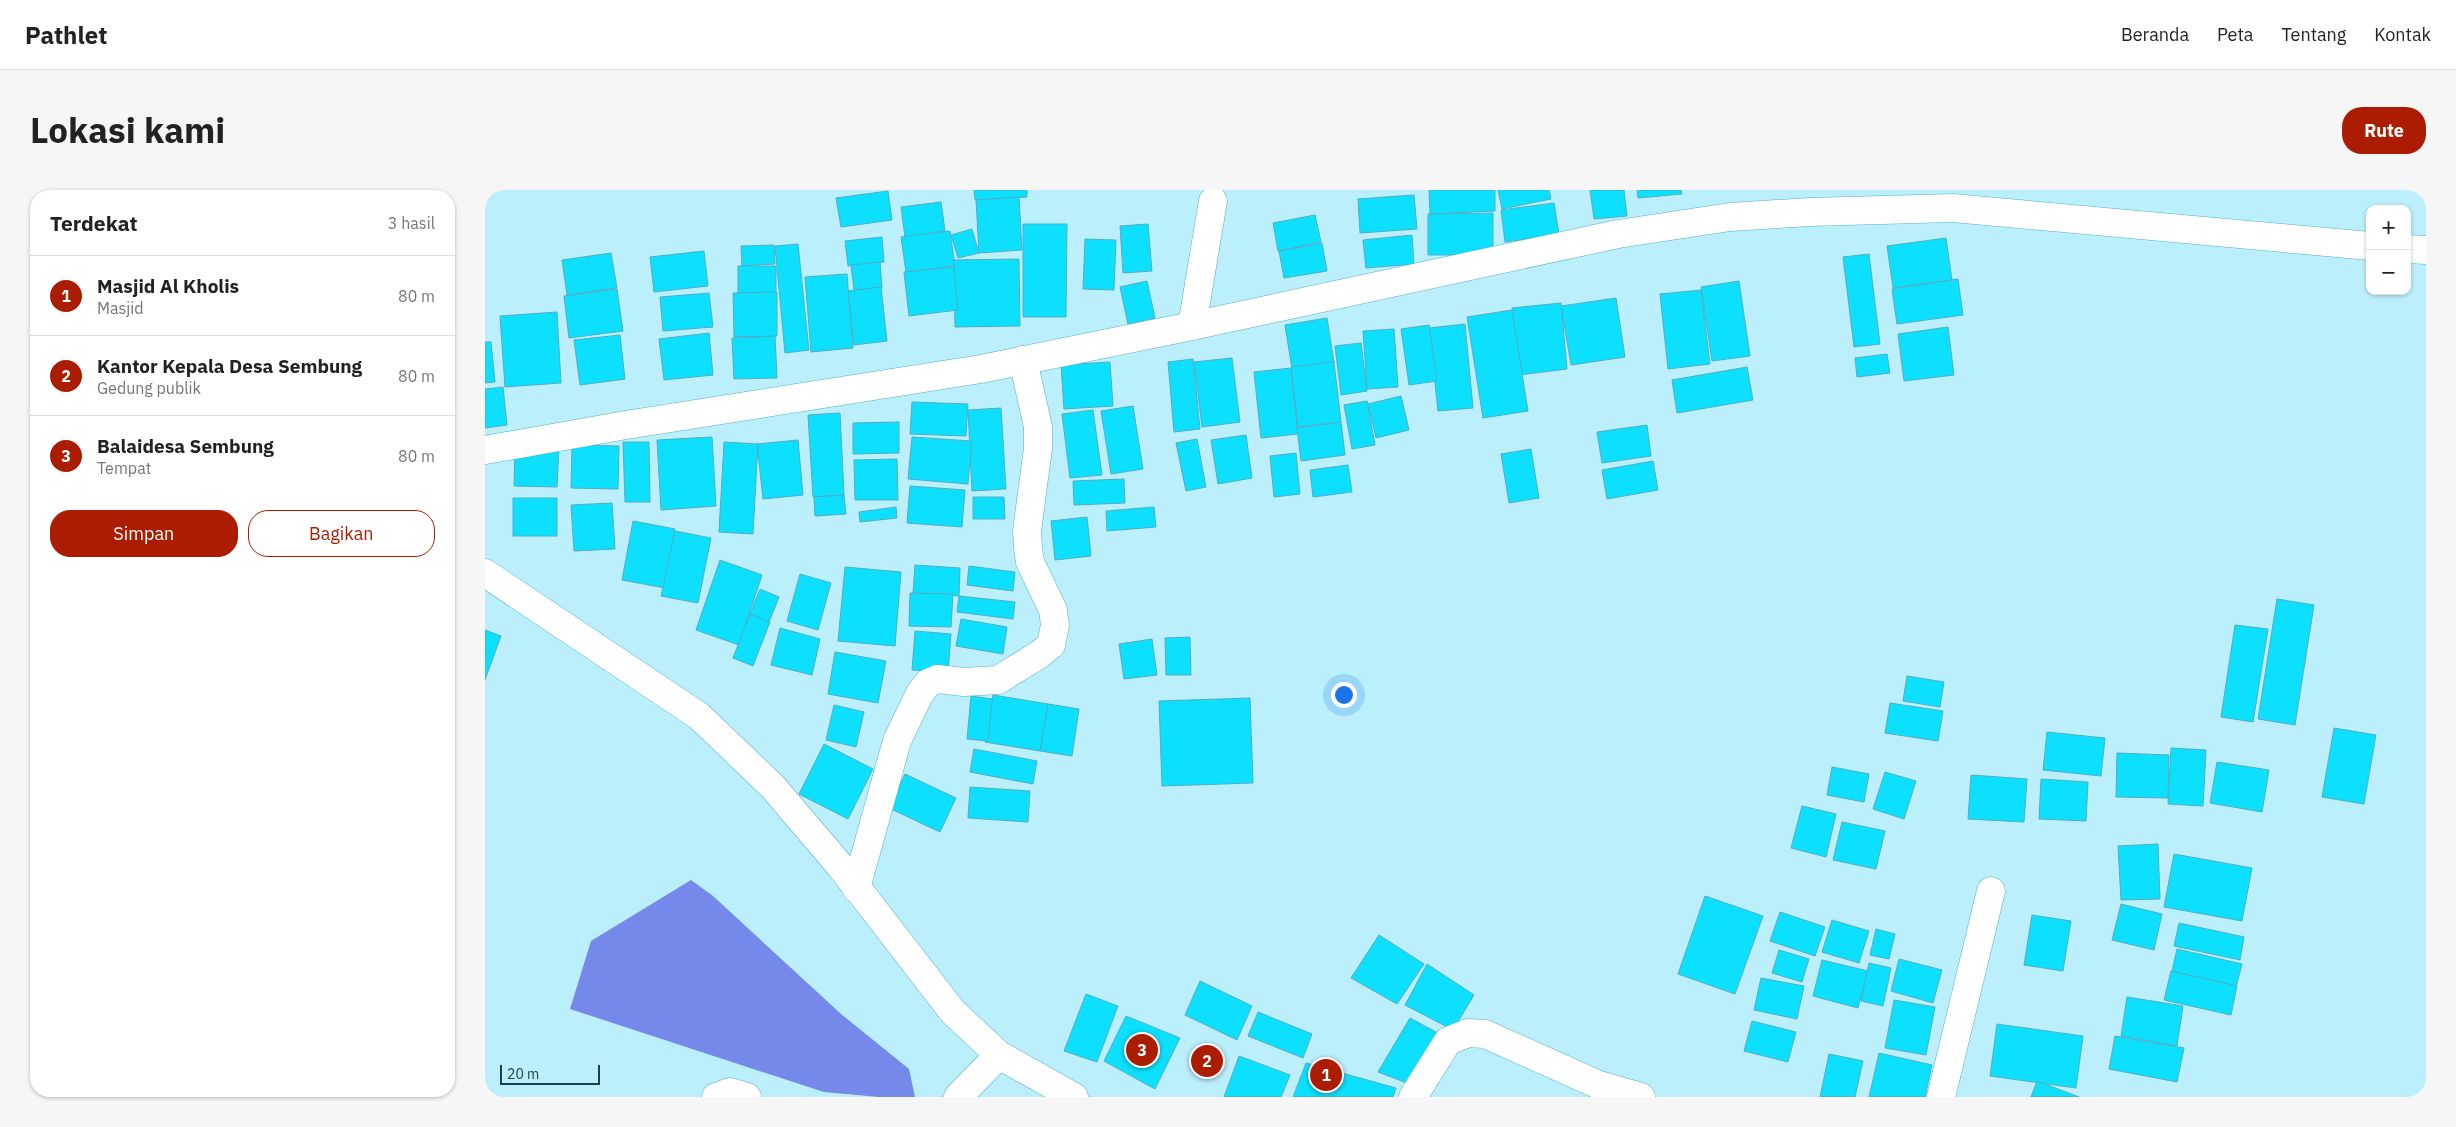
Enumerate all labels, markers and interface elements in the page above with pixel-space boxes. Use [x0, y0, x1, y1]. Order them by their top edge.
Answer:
text: Pathlet [25, 19, 107, 51]
text: Beranda [2121, 23, 2189, 46]
text: Peta [2217, 23, 2253, 46]
text: Tentang [2281, 23, 2346, 46]
text: Kontak [2374, 23, 2431, 46]
text: Lokasi kami [30, 107, 225, 153]
button: Rute [2342, 107, 2426, 154]
map controls [2366, 205, 2411, 295]
button: + [2366, 205, 2411, 250]
text: Terdekat [50, 209, 138, 237]
text: 3 hasil [388, 213, 435, 233]
button: − [2366, 250, 2411, 295]
text: Masjid Al Kholis [97, 274, 239, 298]
text: 1 [61, 286, 71, 306]
text: 80 m [398, 286, 435, 306]
text: Masjid [97, 298, 144, 318]
text: Kantor Kepala Desa Sembung [97, 354, 362, 378]
text: 2 [61, 366, 71, 386]
text: 80 m [398, 366, 435, 386]
text: Gedung publik [97, 378, 201, 398]
text: Balaidesa Sembung [97, 434, 274, 458]
text: 3 [61, 446, 71, 466]
text: 80 m [398, 446, 435, 466]
text: Tempat [97, 458, 151, 478]
button: Simpan [50, 510, 238, 557]
button: Bagikan [248, 510, 435, 557]
your location [1331, 682, 1357, 708]
pin: 3 [1126, 1031, 1158, 1069]
pin: 2 [1191, 1042, 1223, 1080]
pin: 1 [1310, 1056, 1342, 1094]
scale bar [500, 1062, 600, 1085]
text: 20 m [507, 1065, 539, 1083]

